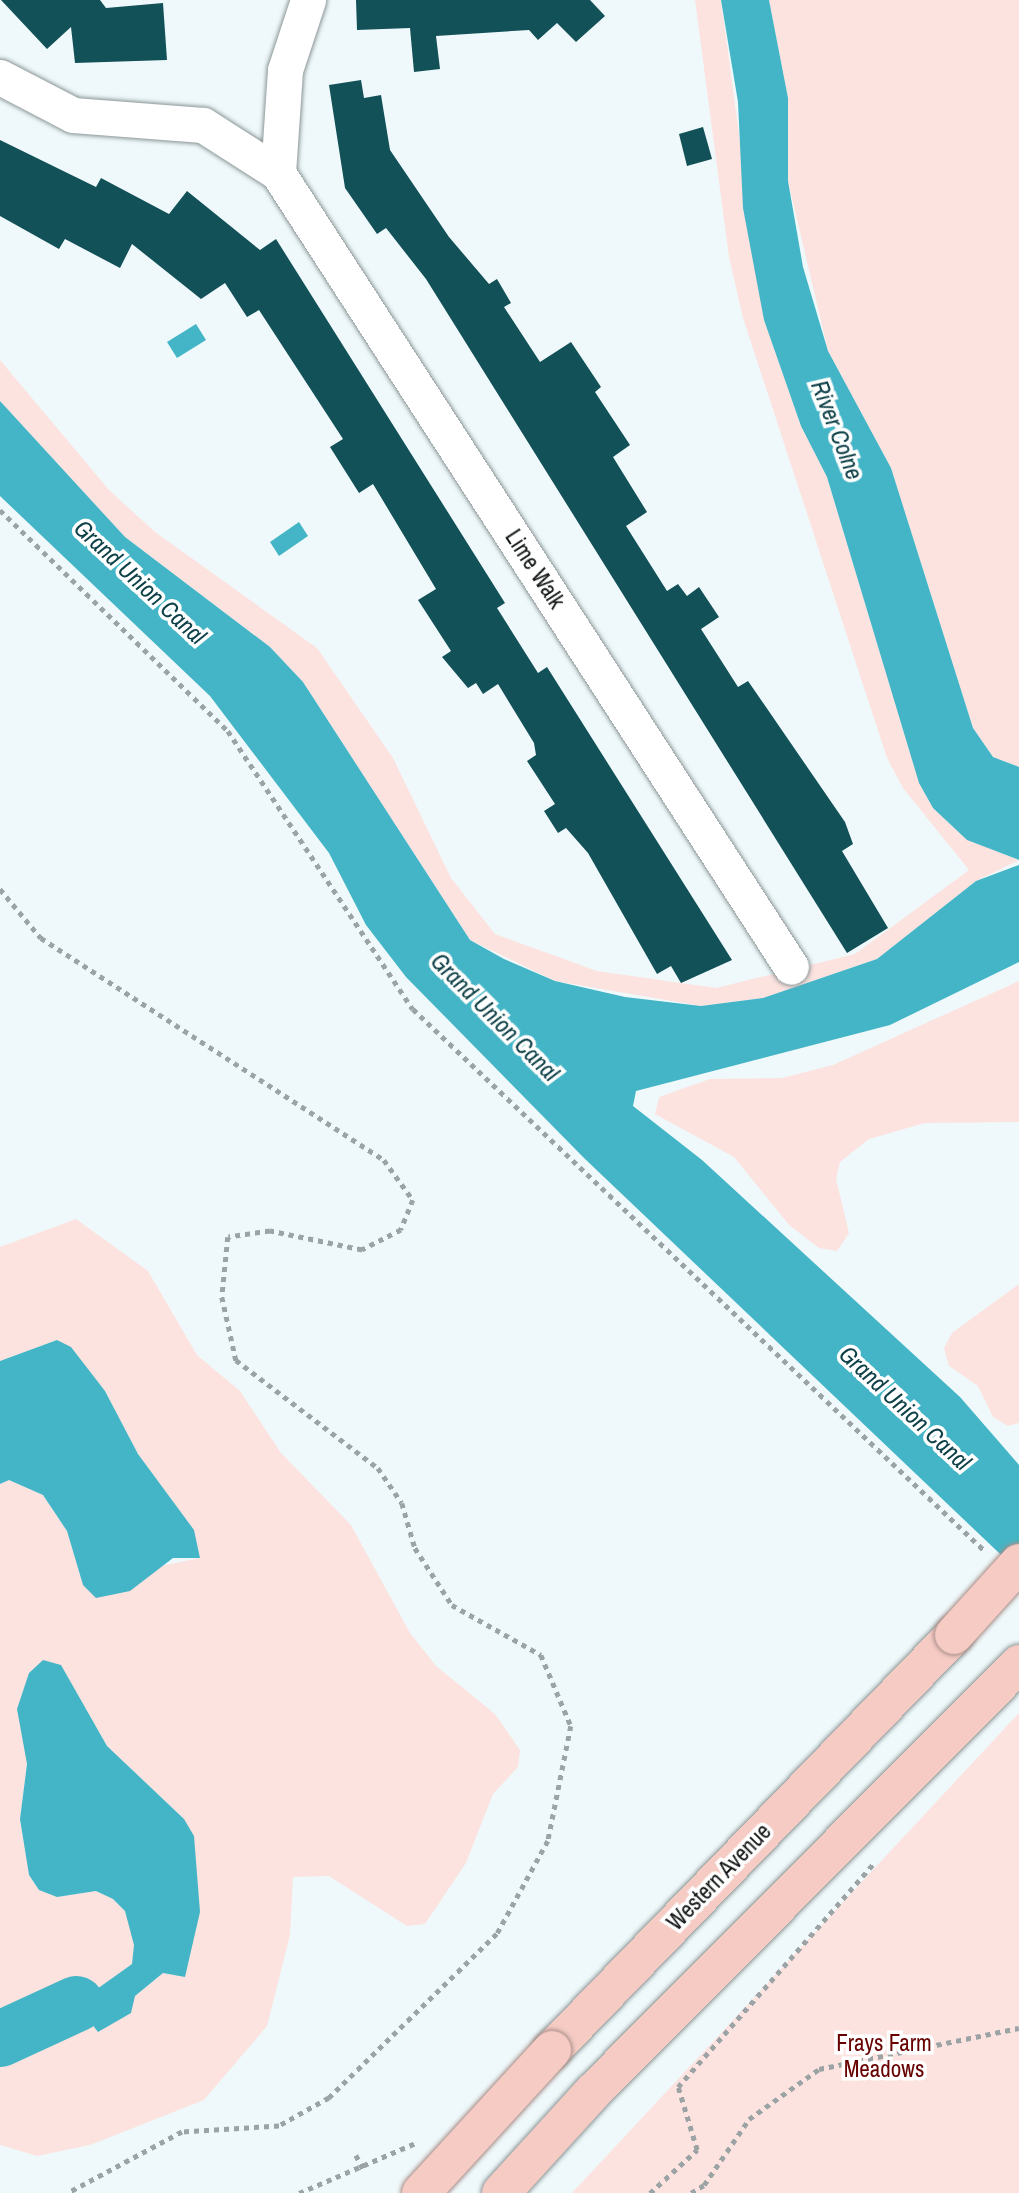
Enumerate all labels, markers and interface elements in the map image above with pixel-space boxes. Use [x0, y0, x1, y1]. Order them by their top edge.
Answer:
water label: River Colne [805, 376, 869, 484]
water label: Grand Union Canal [68, 514, 212, 650]
street label: Lime Walk [499, 524, 571, 614]
water label: Grand Union Canal [425, 947, 565, 1087]
water label: Grand Union Canal [833, 1340, 977, 1476]
street label: Western Avenue [661, 1817, 777, 1937]
park label: Frays Farm Meadows [836, 2029, 932, 2083]

